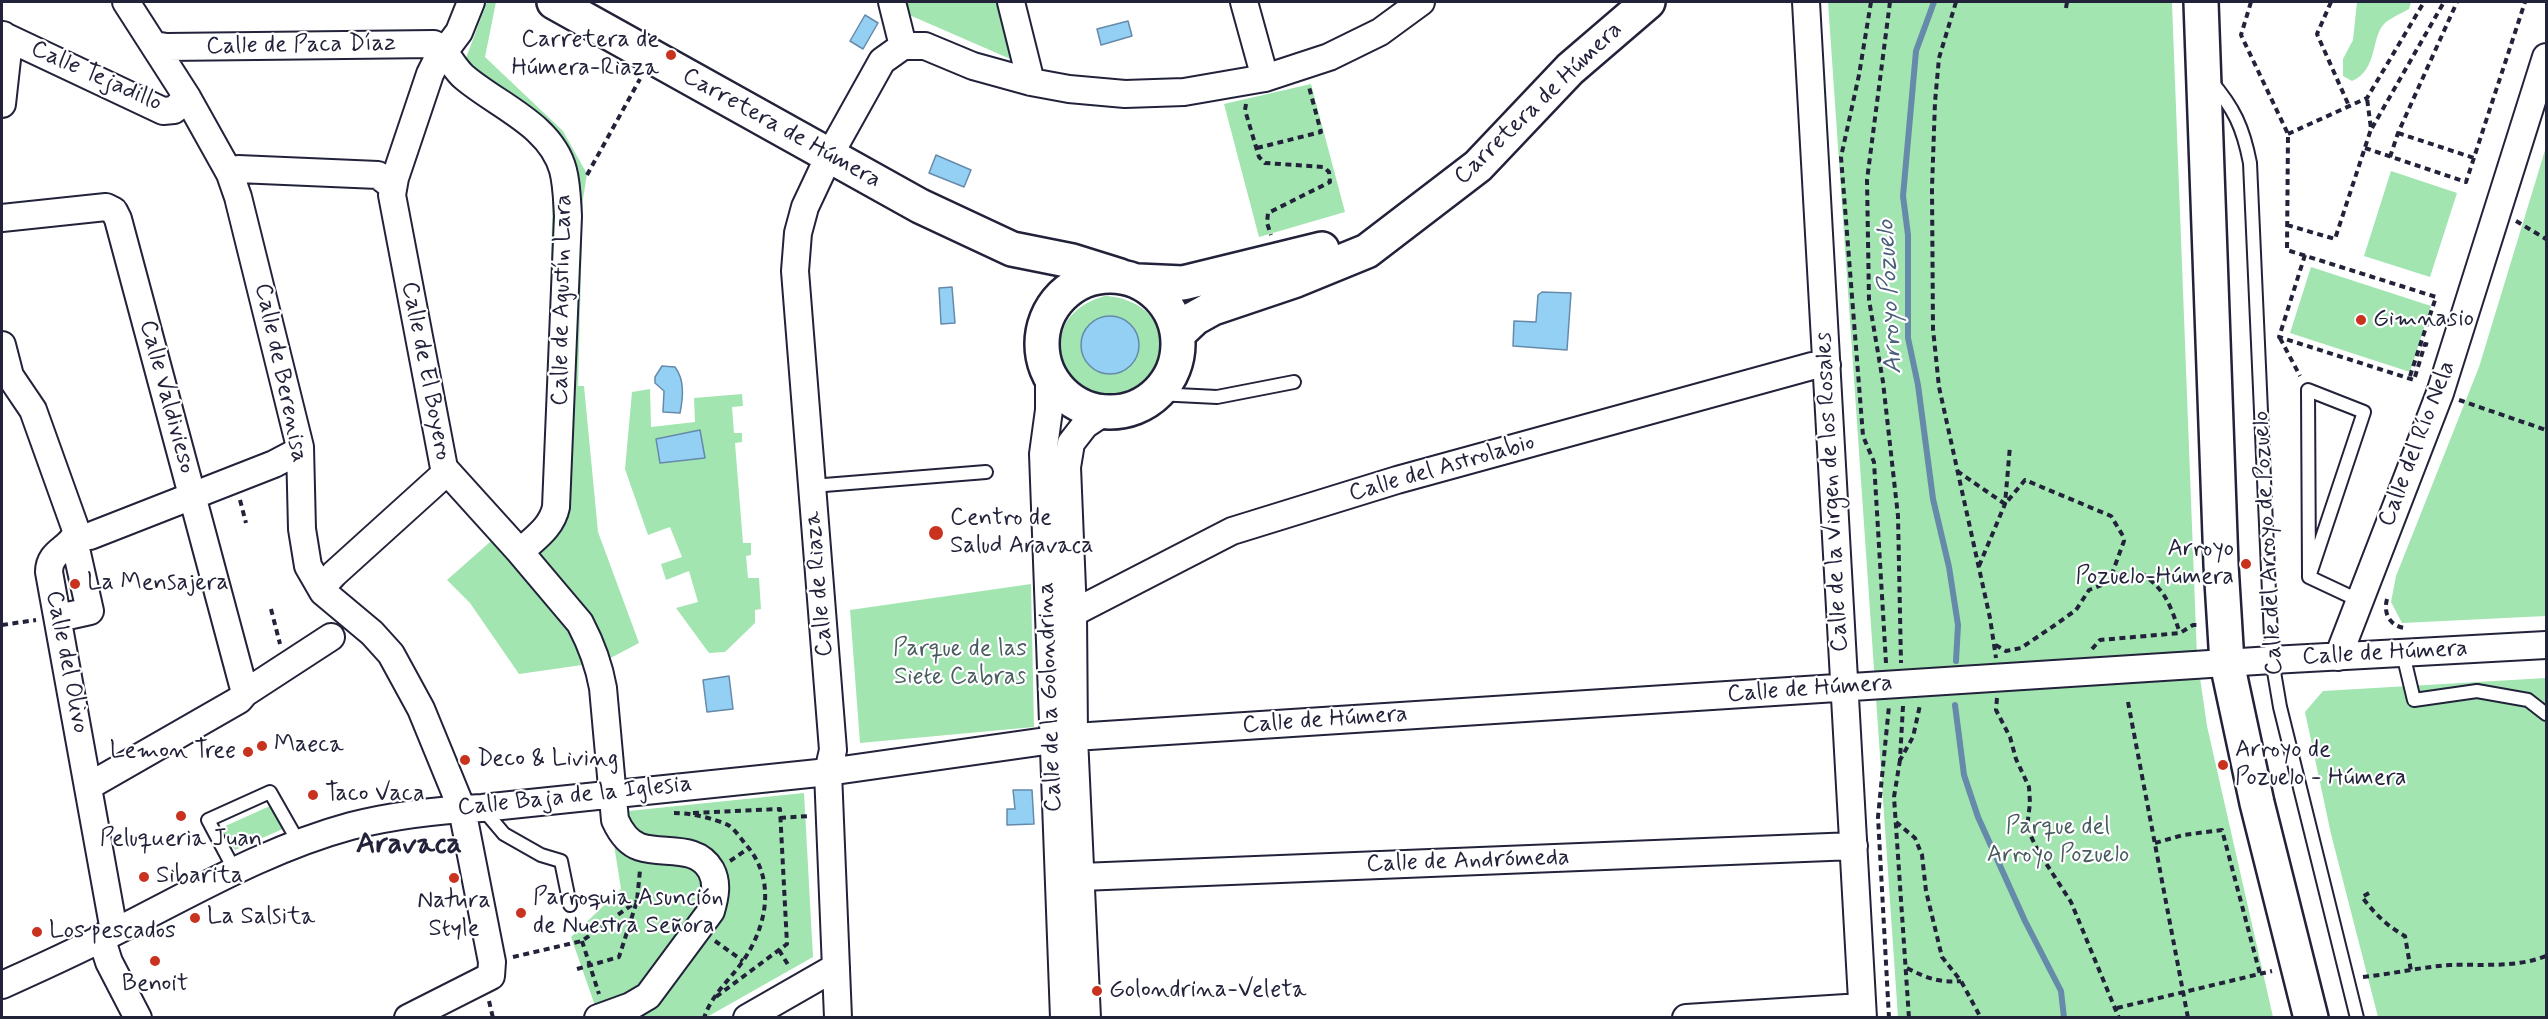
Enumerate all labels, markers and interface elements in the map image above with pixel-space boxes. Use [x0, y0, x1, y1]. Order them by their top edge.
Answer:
street label: Carretera de Húmera [1449, 16, 1629, 192]
place label: Carretera de Húmera-Riaza [511, 27, 659, 83]
street label: Calle de Paca Díaz [206, 30, 396, 62]
street label: Calle Tejadillo [26, 35, 166, 119]
marker: Carretera de Húmera-Riaza [664, 48, 678, 62]
street label: Carretera de Húmera [677, 62, 885, 196]
street label: Calle de Agustín Lara [547, 194, 579, 406]
water label: Arroyo Pozuelo [1871, 219, 1911, 375]
street label: Calle de El Boyero [394, 279, 456, 463]
street label: Calle de Berenisa [247, 281, 313, 465]
place label: Gimnasio [2373, 306, 2474, 334]
marker: Gimnasio [2354, 313, 2368, 327]
street label: Calle Valdivieso [132, 317, 200, 477]
street label: Calle de la Virgen de los Rosales [1810, 331, 1856, 653]
street label: Calle del Río Nela [2373, 357, 2463, 531]
street label: Calle del Arroyo de Pozuelo [2248, 410, 2290, 676]
street label: Calle del Astrolabio [1346, 429, 1538, 509]
place label: Centro de Salud Aravaca [950, 505, 1094, 561]
street label: Calle de Riaza [799, 510, 841, 658]
marker: Centro de Salud Aravaca [927, 524, 945, 542]
place label: Arroyo Pozuelo-Húmera [2076, 536, 2234, 592]
marker: Arroyo Pozuelo-Húmera [2239, 557, 2253, 571]
place label: La Mensajera [87, 570, 229, 598]
marker: La Mensajera [68, 577, 82, 591]
street label: Calle de la Golondrina [1033, 581, 1069, 813]
street label: Calle del Olivo [38, 588, 94, 736]
street label: Calle de Húmera [2301, 635, 2469, 673]
park label: Parque de las Siete Cabras [893, 636, 1027, 692]
street label: Calle de Húmera [1726, 670, 1894, 710]
street label: Calle de Húmera [1241, 701, 1409, 741]
place label: Maeca [274, 732, 344, 760]
place label: Arroyo de Pozuelo - Húmera [2235, 737, 2406, 793]
place label: Lemon Tree [110, 738, 236, 766]
marker: Maeca [255, 739, 269, 753]
marker: Lemon Tree [241, 745, 255, 759]
place label: Deco & Living [477, 746, 618, 774]
marker: Deco & Living [458, 753, 472, 767]
marker: Arroyo de Pozuelo - Húmera [2216, 758, 2230, 772]
street label: Calle Baja de la Iglesia [456, 770, 694, 824]
place label: Taco Vaca [325, 781, 425, 809]
marker: Taco Vaca [306, 788, 320, 802]
marker: Peluqueria Juan [174, 809, 188, 823]
park label: Parque del Arroyo Pozuelo [1987, 814, 2129, 870]
place label: Peluqueria Juan [100, 826, 262, 854]
district label: Aravaca [356, 828, 462, 864]
street label: Calle de Andrómeda [1366, 844, 1570, 880]
place label: Sibarita [156, 863, 243, 891]
marker: Sibarita [137, 870, 151, 884]
marker: Natura Style [447, 871, 461, 885]
place label: Parroquia Asunción de Nuestra Señora [533, 885, 724, 941]
place label: Natura Style [417, 888, 491, 944]
place label: La Salsita [207, 904, 315, 932]
marker: Parroquia Asunción de Nuestra Señora [514, 906, 528, 920]
marker: La Salsita [188, 911, 202, 925]
place label: Los pescados [49, 918, 176, 946]
marker: Los pescados [30, 925, 44, 939]
marker: Benoit [148, 954, 162, 968]
place label: Benoit [122, 971, 188, 999]
place label: Golondrina-Veleta [1109, 977, 1306, 1005]
marker: Golondrina-Veleta [1090, 984, 1104, 998]

